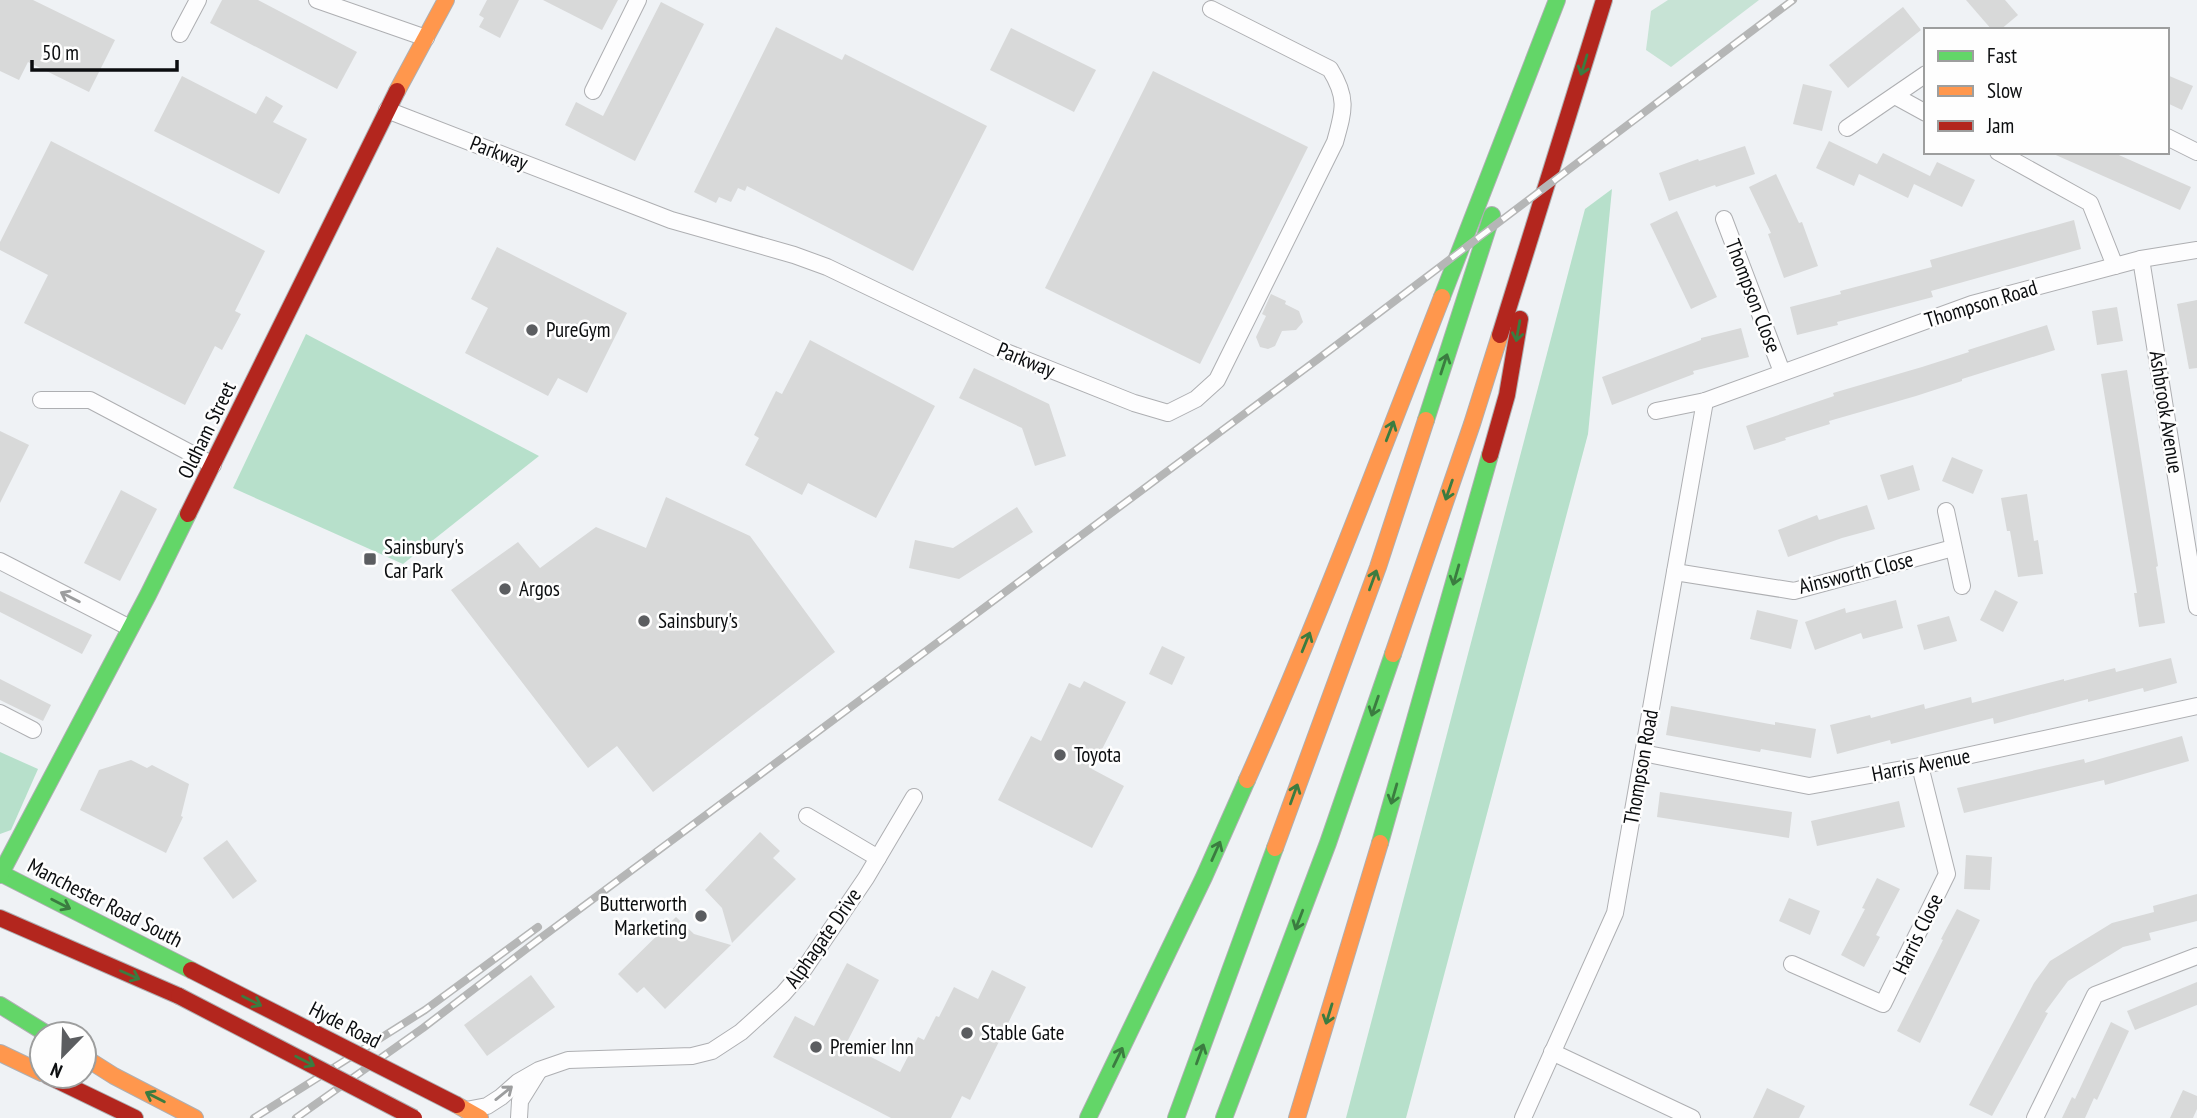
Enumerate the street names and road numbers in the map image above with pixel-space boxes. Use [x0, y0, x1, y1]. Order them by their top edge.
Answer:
street label: Parkway [466, 129, 532, 176]
street label: Thompson Close [1719, 235, 1788, 357]
street label: Thompson Road [1921, 274, 2040, 333]
street label: Parkway [993, 336, 1059, 383]
street label: Ashbrook Avenue [2143, 349, 2190, 475]
street label: Oldham Street [171, 377, 242, 483]
street label: Ainsworth Close [1796, 545, 1916, 600]
street label: Thompson Road [1617, 707, 1664, 826]
street label: Harris Avenue [1869, 742, 1972, 787]
street label: Manchester Road South [23, 852, 187, 953]
street label: Alphagate Drive [778, 882, 867, 993]
street label: Harris Close [1886, 889, 1949, 979]
street label: Hyde Road [305, 995, 386, 1054]

